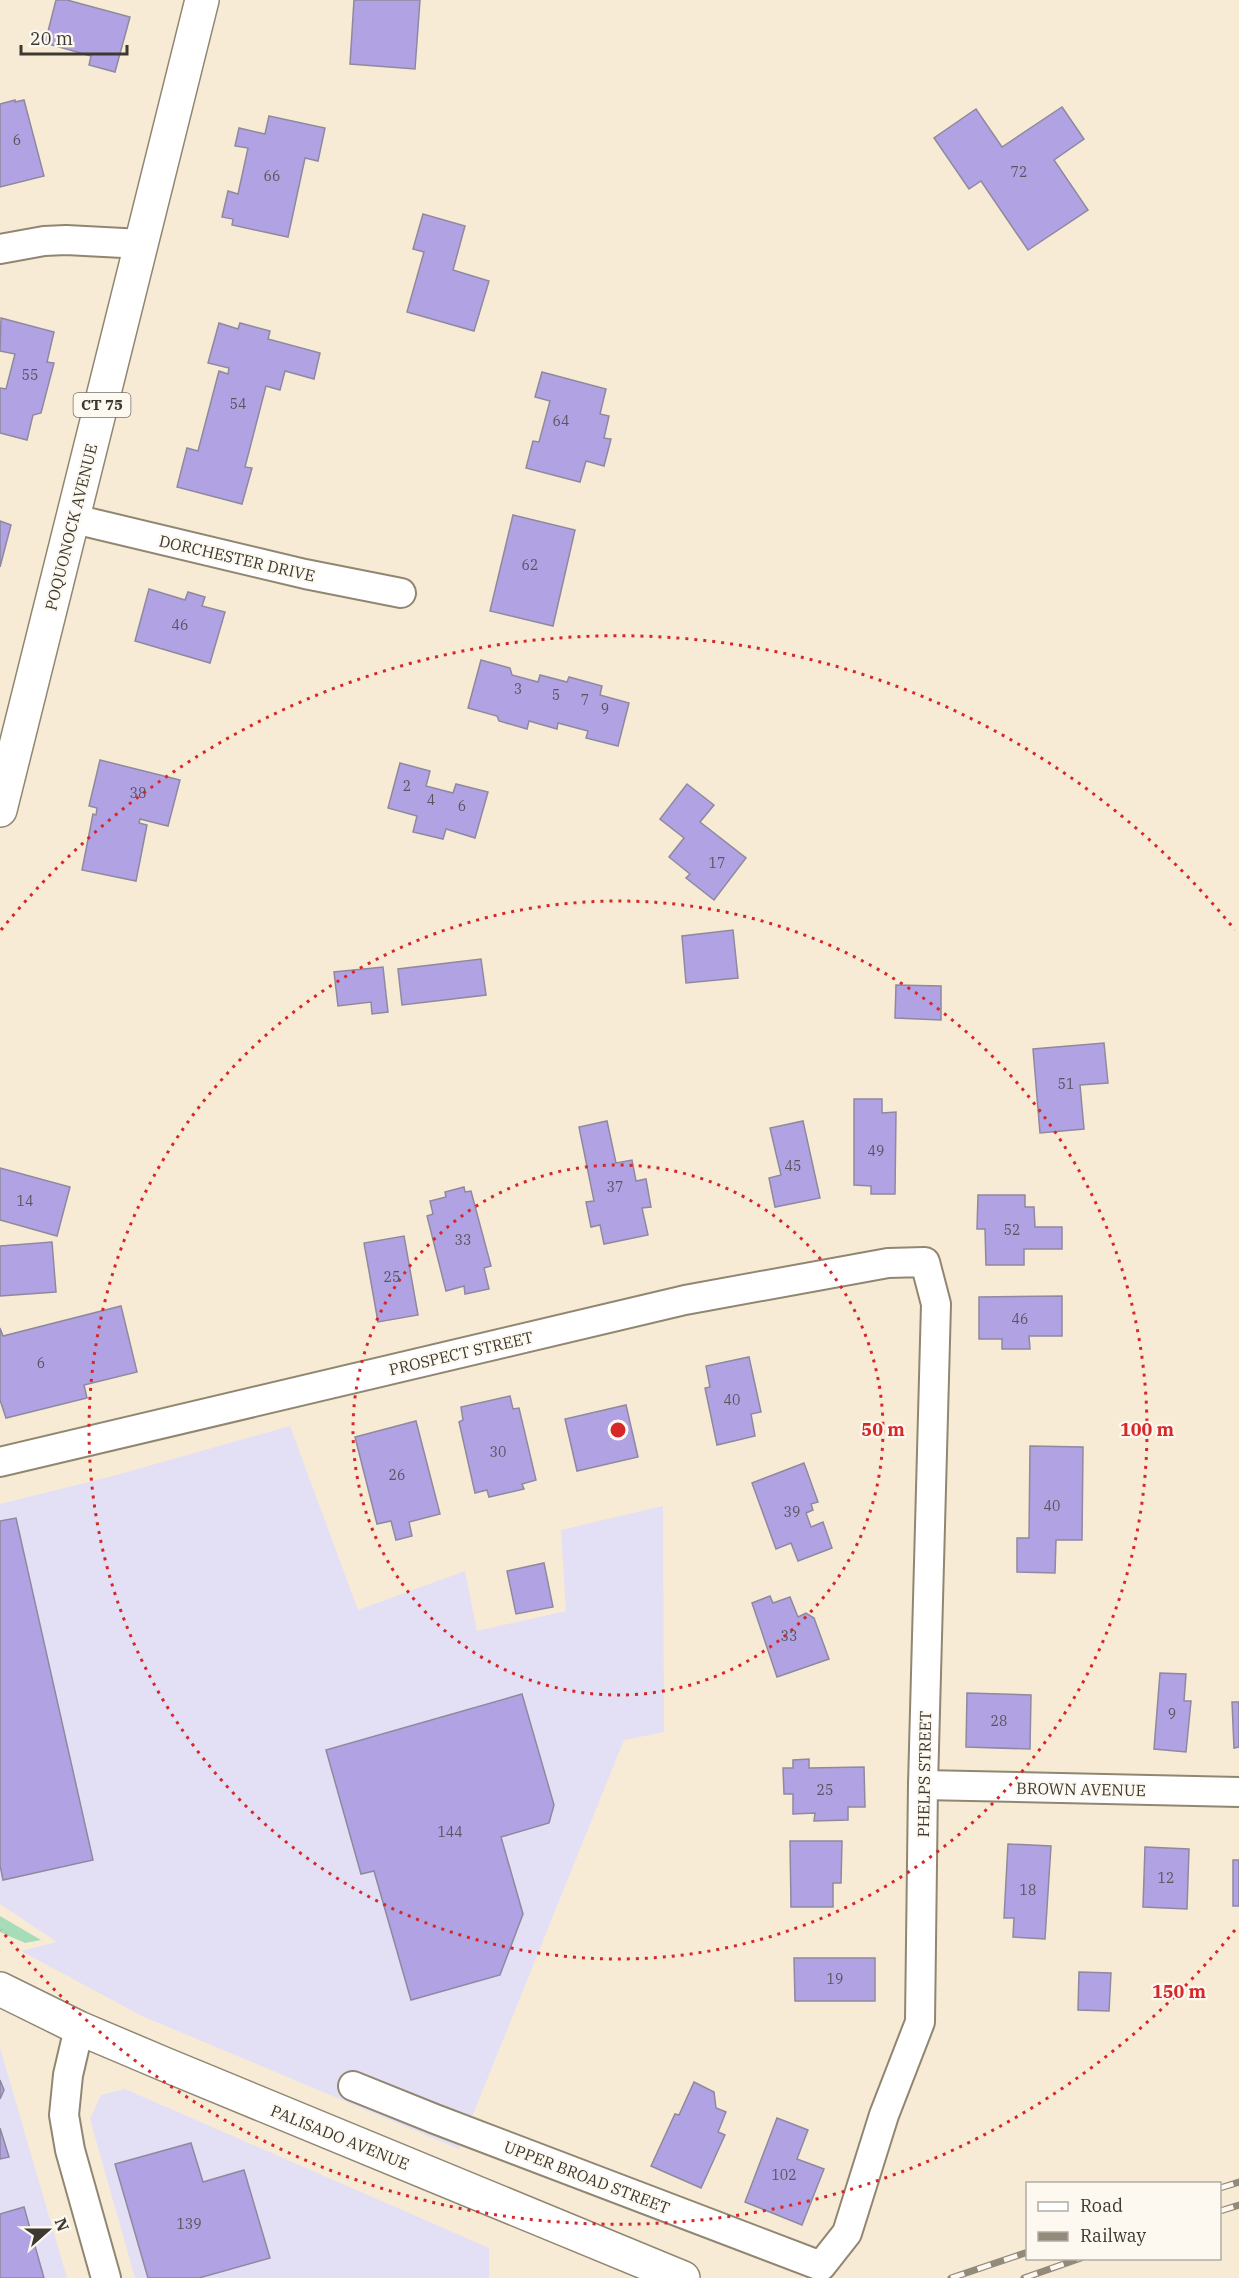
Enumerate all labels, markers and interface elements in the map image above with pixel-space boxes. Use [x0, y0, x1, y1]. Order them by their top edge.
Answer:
scale bar [21, 18, 128, 56]
text: 20 m [30, 27, 73, 50]
house number: 6 [13, 131, 21, 149]
house number: 72 [1011, 163, 1027, 181]
house number: 66 [264, 167, 280, 185]
house number: 55 [22, 366, 38, 384]
road number: CT 75 [74, 393, 130, 417]
house number: 54 [230, 395, 246, 413]
house number: 64 [553, 412, 569, 430]
street label: POQUONOCK AVENUE [41, 441, 101, 613]
street label: DORCHESTER DRIVE [157, 530, 317, 586]
house number: 62 [522, 556, 538, 574]
house number: 46 [172, 616, 188, 634]
house number: 3 [514, 680, 522, 698]
house number: 5 [552, 686, 560, 704]
house number: 7 [581, 691, 589, 709]
house number: 9 [601, 700, 609, 718]
house number: 2 [403, 777, 411, 795]
house number: 38 [130, 784, 146, 802]
house number: 4 [427, 791, 435, 809]
house number: 6 [458, 797, 466, 815]
house number: 17 [709, 854, 725, 872]
house number: 51 [1058, 1075, 1074, 1093]
house number: 49 [868, 1142, 884, 1160]
house number: 45 [785, 1157, 801, 1175]
house number: 37 [607, 1178, 623, 1196]
house number: 14 [17, 1192, 33, 1210]
house number: 52 [1004, 1221, 1020, 1239]
house number: 33 [455, 1231, 471, 1249]
house number: 25 [384, 1268, 400, 1286]
house number: 46 [1012, 1310, 1028, 1328]
street label: PROSPECT STREET [387, 1327, 535, 1379]
house number: 6 [37, 1354, 45, 1372]
house number: 40 [724, 1391, 740, 1409]
text: 50 m [861, 1418, 905, 1441]
text: 100 m [1120, 1418, 1175, 1441]
centre of rings [608, 1420, 628, 1440]
house number: 30 [490, 1443, 506, 1461]
house number: 26 [389, 1466, 405, 1484]
house number: 40 [1044, 1497, 1060, 1515]
house number: 39 [784, 1503, 800, 1521]
house number: 33 [781, 1627, 797, 1645]
house number: 9 [1168, 1705, 1176, 1723]
street label: PHELPS STREET [913, 1710, 935, 1838]
house number: 28 [991, 1712, 1007, 1730]
street label: BROWN AVENUE [1016, 1778, 1146, 1800]
house number: 25 [817, 1781, 833, 1799]
house number: 144 [437, 1823, 463, 1841]
house number: 12 [1158, 1869, 1174, 1887]
house number: 18 [1020, 1881, 1036, 1899]
house number: 19 [827, 1970, 843, 1988]
text: 150 m [1152, 1980, 1207, 2003]
street label: PALISADO AVENUE [268, 2100, 412, 2174]
street label: UPPER BROAD STREET [501, 2136, 673, 2218]
house number: 102 [771, 2166, 797, 2184]
legend [1026, 2182, 1221, 2260]
text: Road [1080, 2194, 1123, 2217]
north arrow [18, 2200, 78, 2260]
text: N [50, 2215, 74, 2234]
house number: 139 [176, 2215, 202, 2233]
text: Railway [1080, 2224, 1146, 2247]

